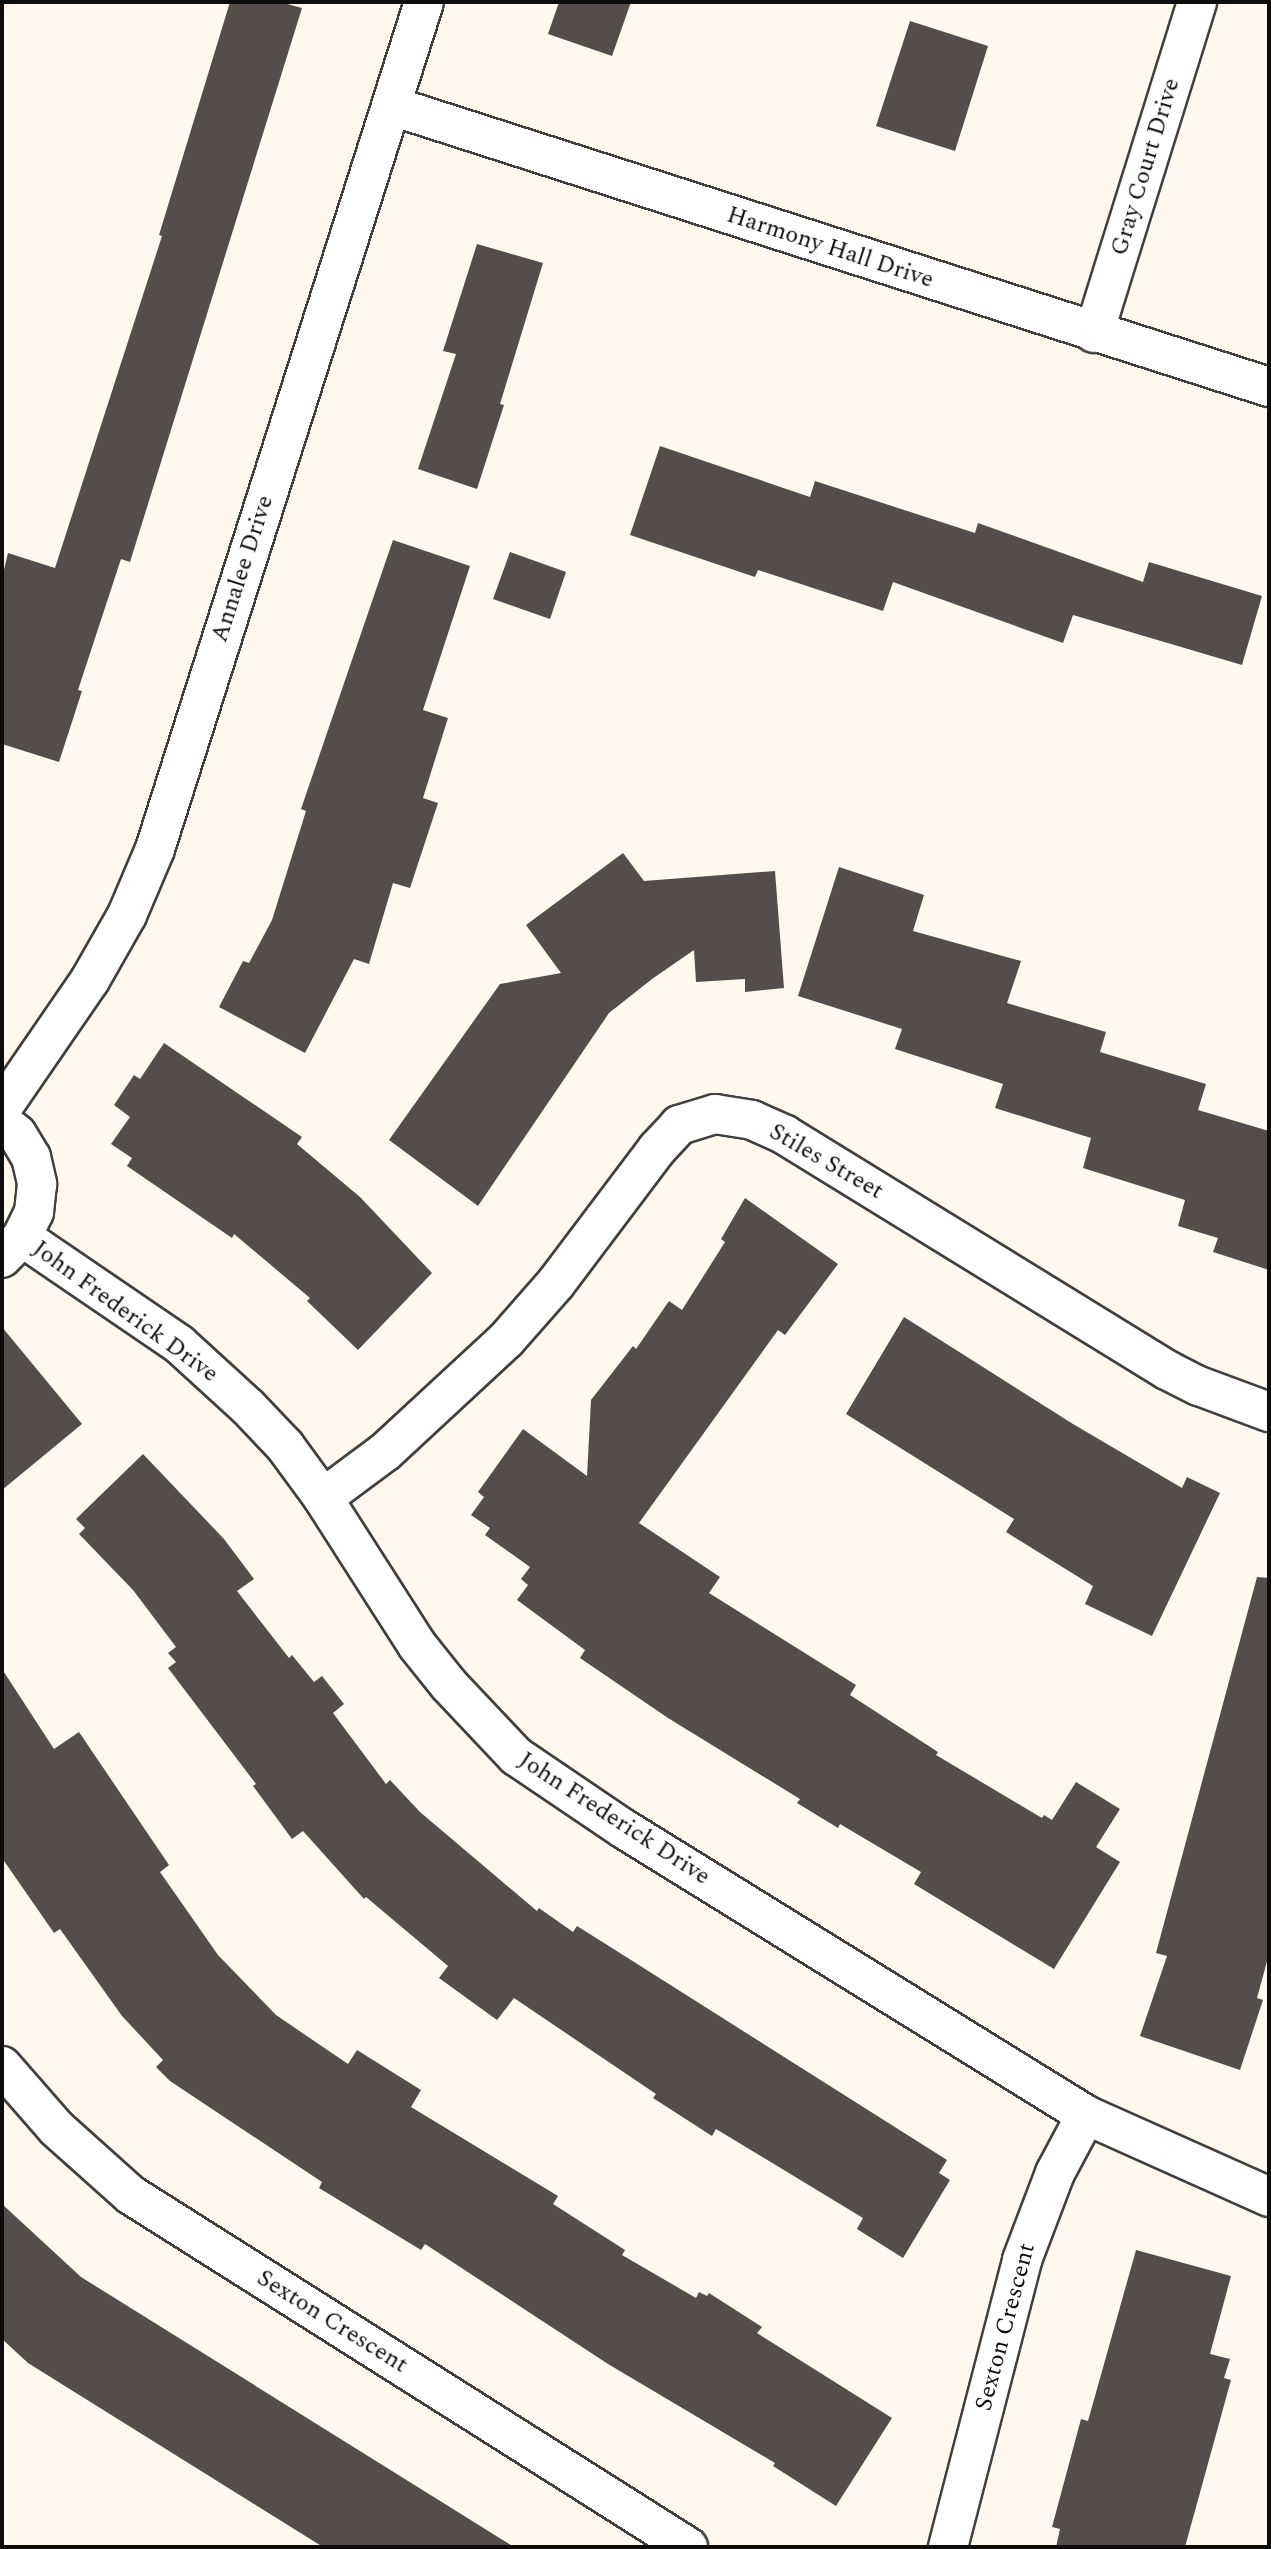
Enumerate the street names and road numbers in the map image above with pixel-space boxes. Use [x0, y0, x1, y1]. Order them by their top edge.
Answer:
street label: Gray Court Drive [1105, 75, 1187, 259]
street label: Harmony Hall Drive [723, 201, 937, 295]
street label: Annalee Drive [206, 492, 280, 646]
street label: Stiles Street [764, 1118, 888, 1206]
street label: John Frederick Drive [26, 1235, 224, 1389]
street label: John Frederick Drive [513, 1746, 715, 1892]
street label: Sexton Crescent [970, 2240, 1042, 2414]
street label: Sexton Crescent [251, 2264, 413, 2380]

